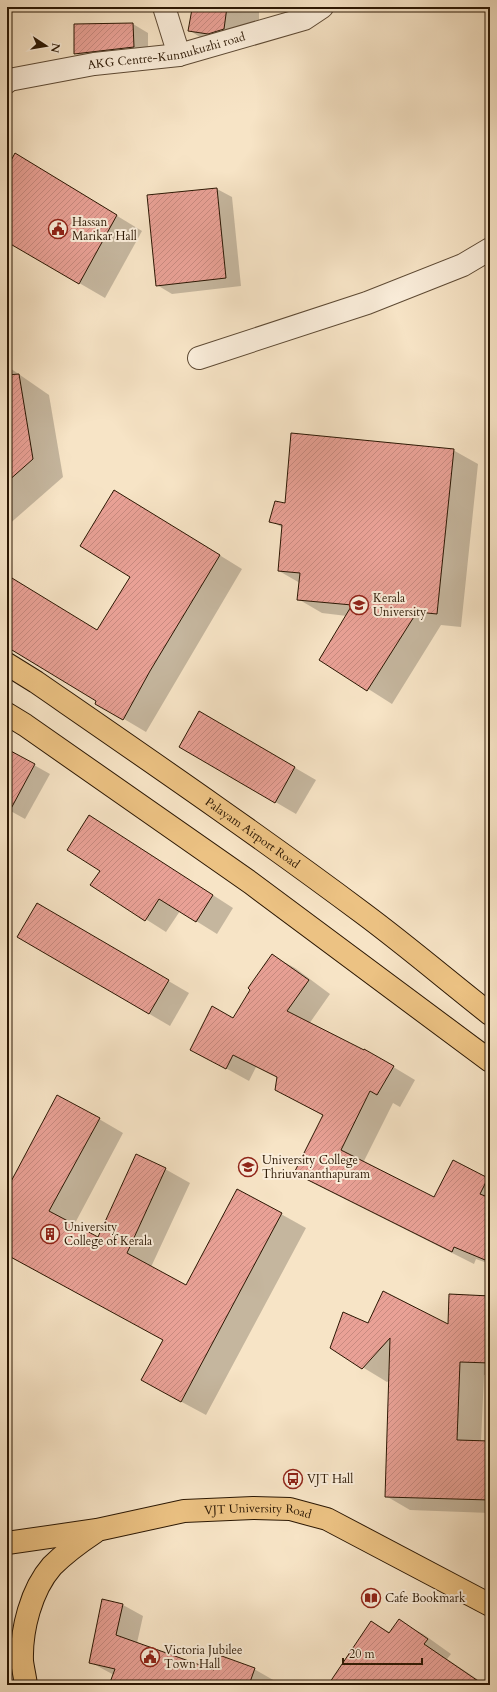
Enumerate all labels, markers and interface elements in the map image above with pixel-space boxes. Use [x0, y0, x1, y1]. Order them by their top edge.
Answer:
north arrow [26, 26, 66, 66]
street label: AKG Centre-Kunnukuzhi road [86, 28, 248, 73]
text: N [47, 42, 64, 55]
place label: Hassan Marikar Hall [72, 214, 137, 244]
public building icon: Hassan Marikar Hall [47, 218, 69, 240]
place label: Kerala University [373, 590, 427, 620]
school or university icon: Kerala University [348, 594, 370, 616]
street label: Palayam Airport Road [202, 794, 303, 872]
place label: University College Thriuvananthapuram [262, 1152, 371, 1182]
school or university icon: University College Thriuvananthapuram [237, 1156, 259, 1178]
place label: University College of Kerala [64, 1219, 153, 1249]
building icon: University College of Kerala [39, 1223, 61, 1245]
bus stop icon: VJT Hall [282, 1468, 304, 1490]
place label: VJT Hall [307, 1471, 353, 1487]
street label: VJT University Road [204, 1500, 314, 1523]
library icon: Cafe Bookmark [360, 1587, 382, 1609]
place label: Cafe Bookmark [385, 1590, 466, 1606]
scale bar [343, 1640, 422, 1666]
place label: Victoria Jubilee Town Hall [164, 1642, 243, 1672]
public building icon: Victoria Jubilee Town Hall [139, 1646, 161, 1668]
text: 20 m [349, 1646, 376, 1662]

